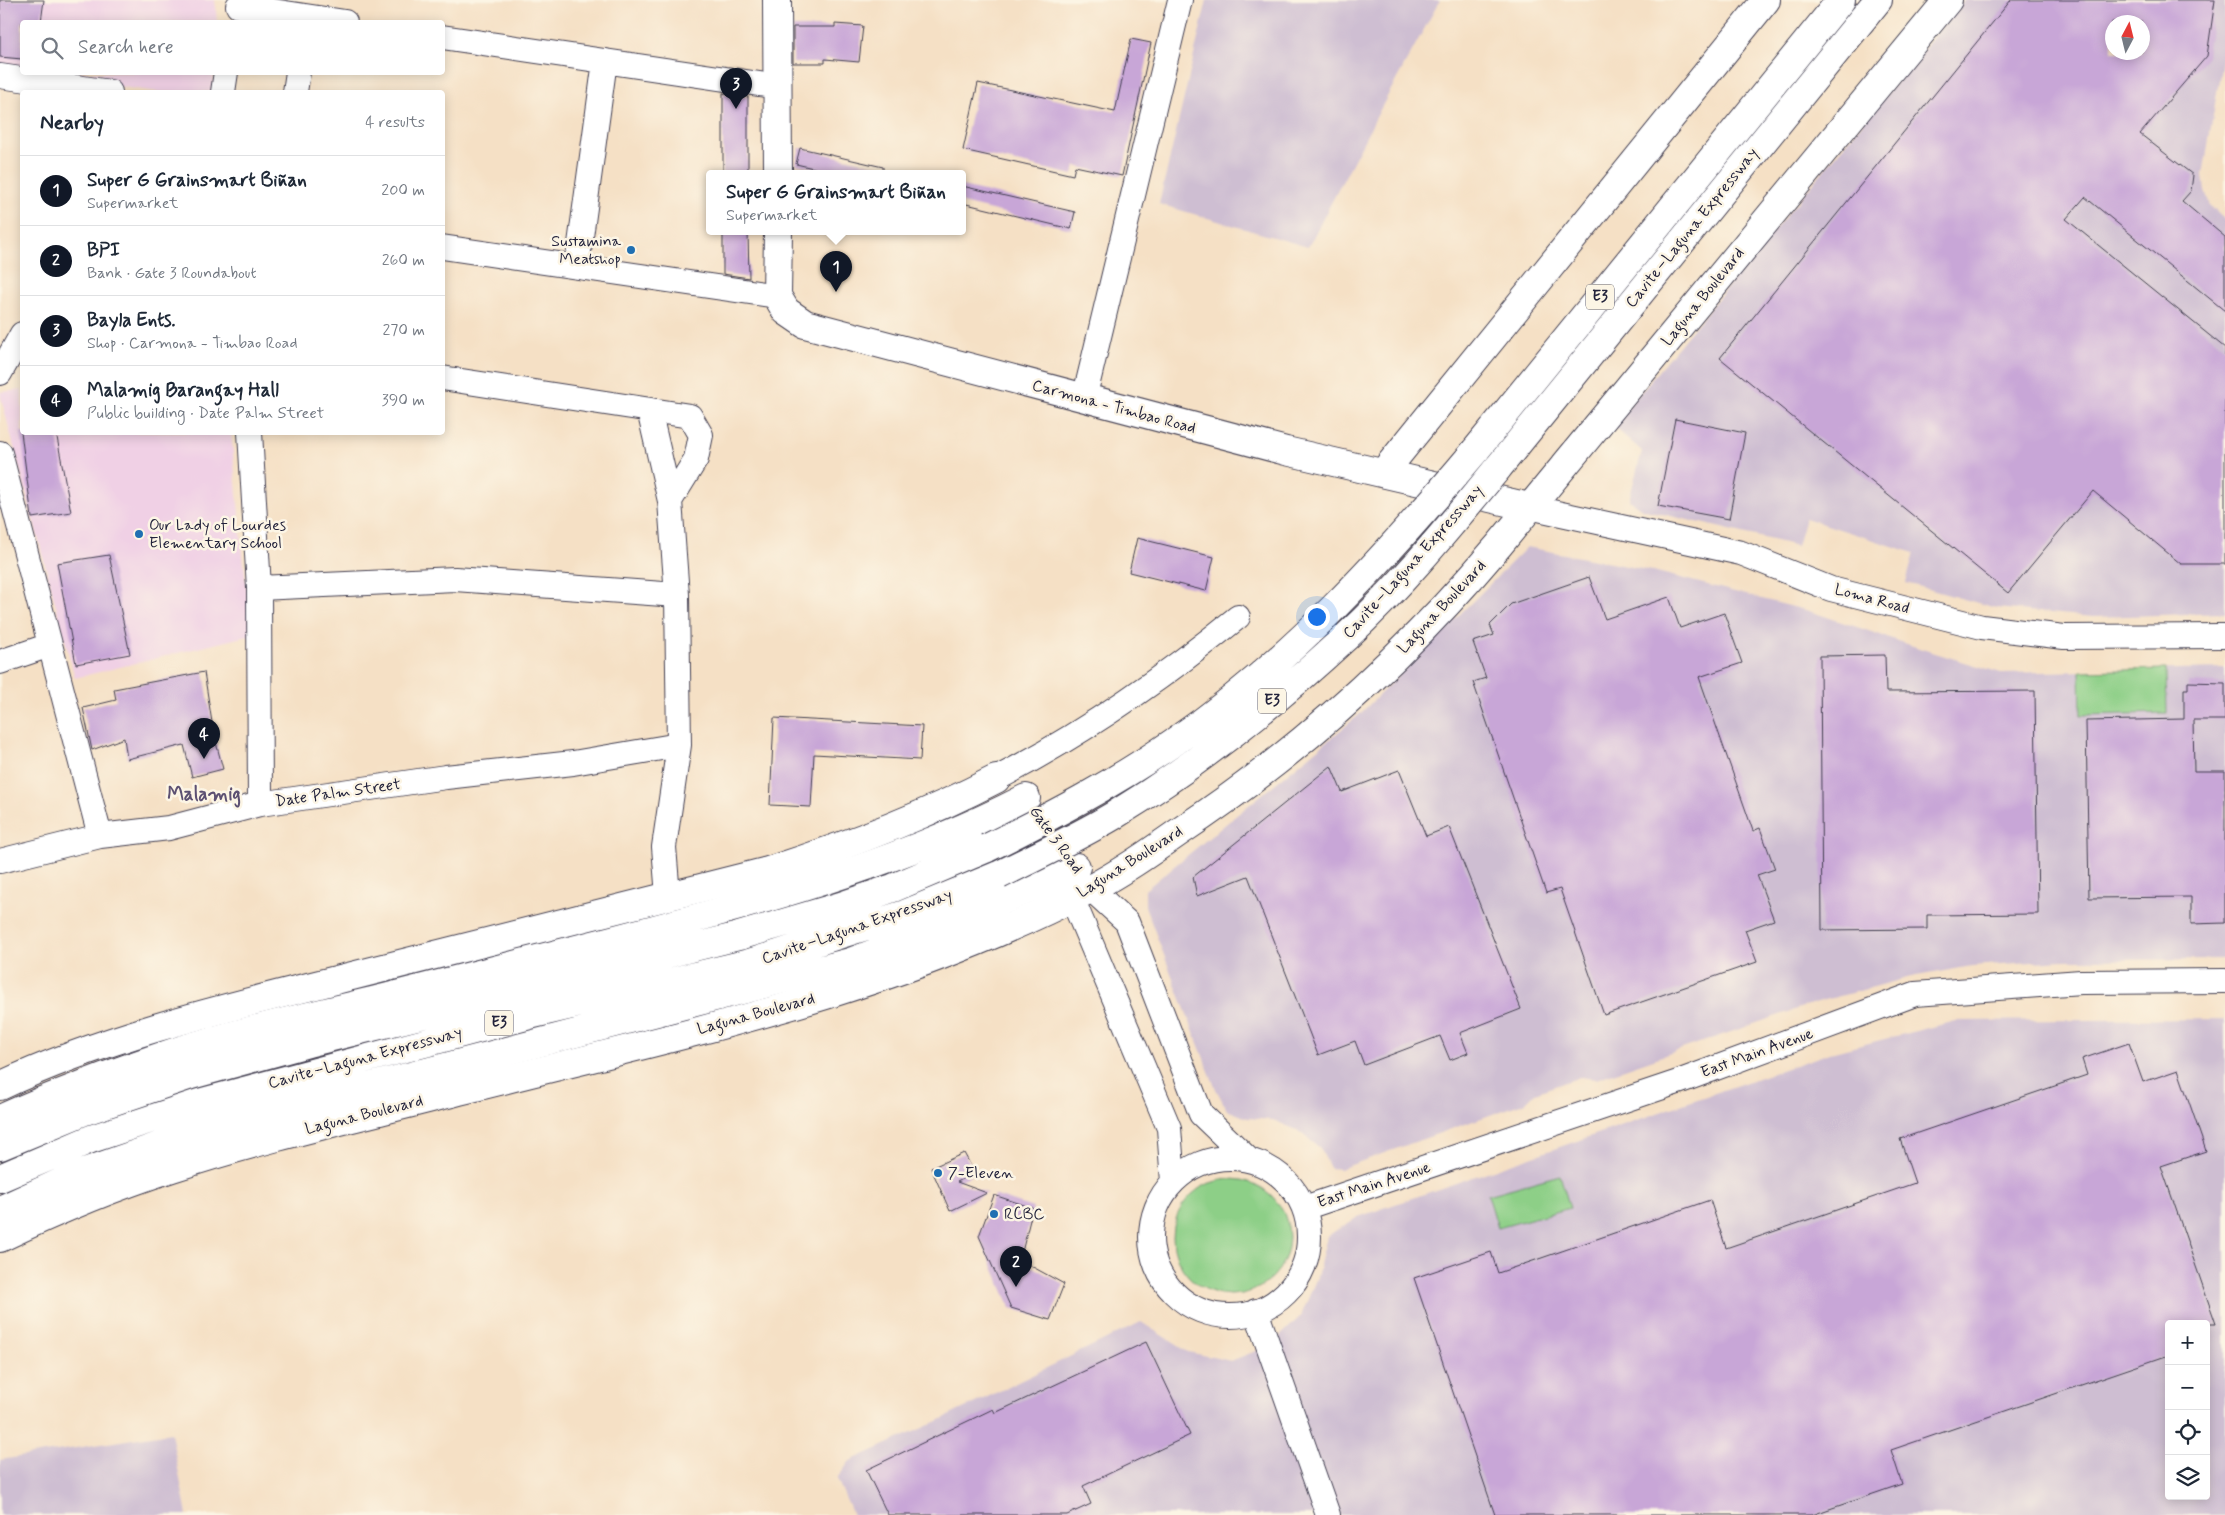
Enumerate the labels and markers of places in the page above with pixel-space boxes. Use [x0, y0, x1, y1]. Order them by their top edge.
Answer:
pin: 3 [720, 68, 752, 109]
place label: Sustamina Meatshop [551, 231, 621, 270]
marker: Sustamina Meatshop [625, 244, 637, 256]
pin: 1 [820, 251, 852, 292]
place label: Our Lady of Lourdes Elementary School [149, 515, 286, 554]
marker: Our Lady of Lourdes Elementary School [133, 528, 145, 540]
pin: 4 [188, 718, 220, 759]
place label: 7-Eleven [948, 1163, 1014, 1184]
marker: 7-Eleven [932, 1167, 944, 1179]
place label: RCBC [1004, 1204, 1045, 1225]
marker: RCBC [988, 1208, 1000, 1220]
pin: 2 [1000, 1246, 1032, 1287]

